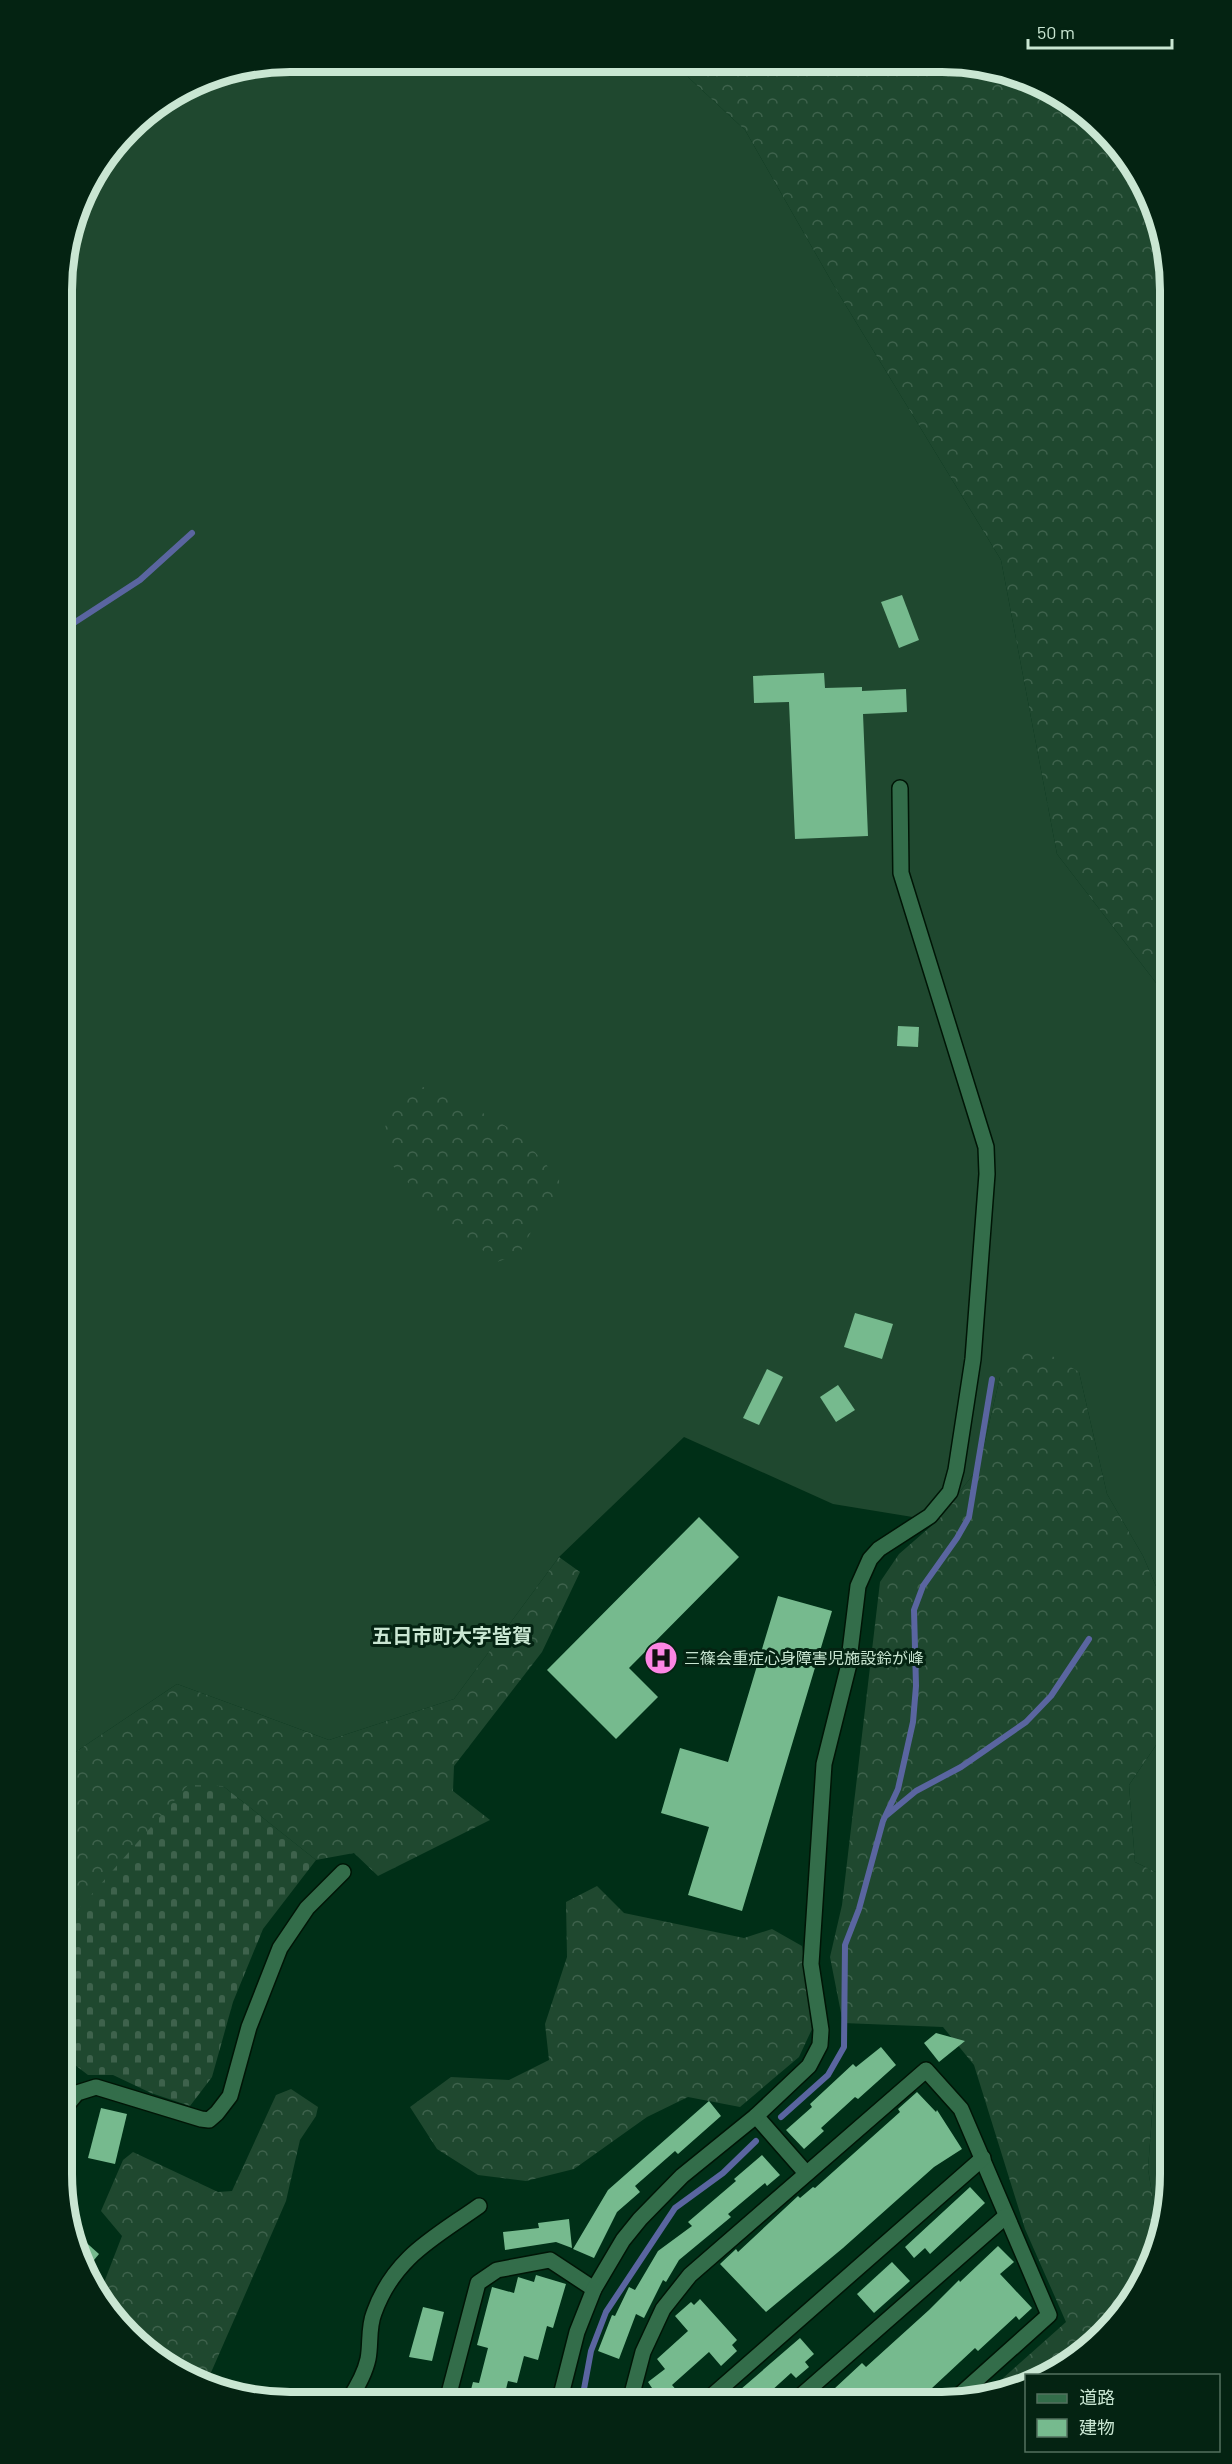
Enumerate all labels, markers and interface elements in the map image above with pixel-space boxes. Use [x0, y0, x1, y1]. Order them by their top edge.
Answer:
scale bar [1028, 12, 1172, 50]
text: 50 m [1037, 21, 1075, 43]
district label: 五日市町大字皆賀 [372, 1623, 532, 1647]
hospital icon: 三篠会重症心身障害児施設鈴が峰 [643, 1640, 679, 1676]
place label: 三篠会重症心身障害児施設鈴が峰 [684, 1648, 924, 1667]
legend [1025, 2374, 1220, 2452]
text: 道路 [1079, 2386, 1115, 2408]
text: 建物 [1079, 2416, 1115, 2438]

